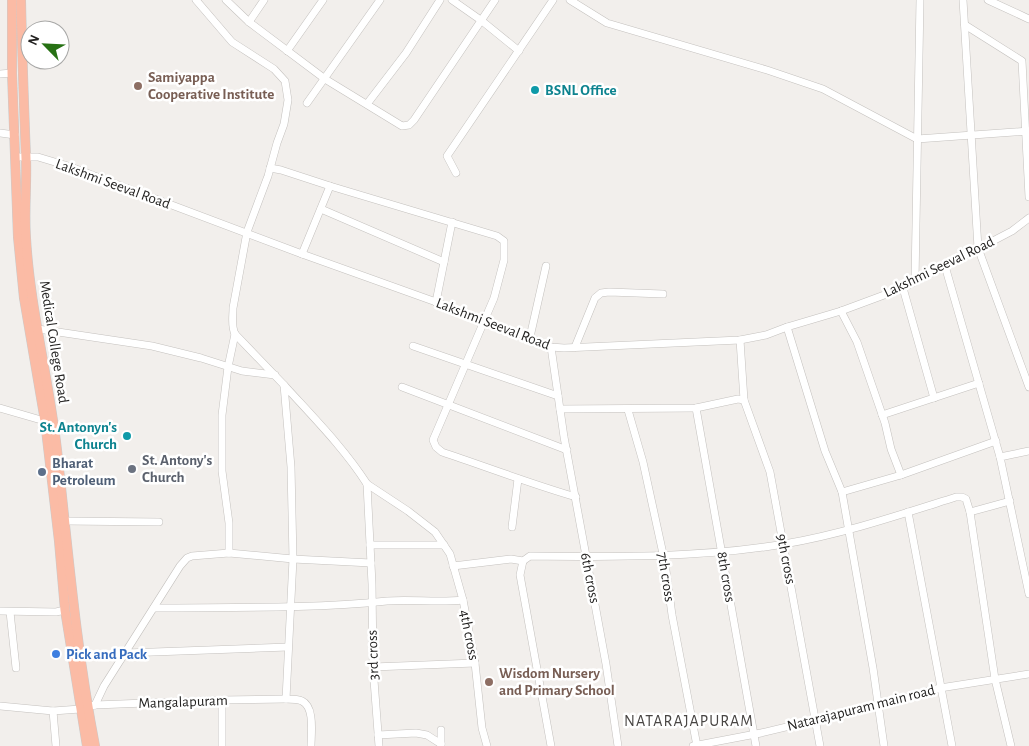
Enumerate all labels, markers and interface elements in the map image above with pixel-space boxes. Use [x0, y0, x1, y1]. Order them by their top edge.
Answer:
north arrow [20, 20, 70, 70]
text: N [26, 33, 42, 47]
place label: Samiyappa Cooperative Institute [148, 70, 274, 102]
marker: Samiyappa Cooperative Institute [132, 80, 144, 92]
place label: BSNL Office [545, 83, 617, 98]
marker: BSNL Office [529, 84, 541, 96]
street label: Lakshmi Seeval Road [54, 156, 173, 212]
street label: Lakshmi Seeval Road [881, 234, 997, 300]
street label: Medical College Road [37, 280, 71, 405]
street label: Lakshmi Seeval Road [434, 295, 552, 353]
place label: St. Antonyn's Church [40, 420, 117, 452]
marker: St. Antonyn's Church [121, 430, 133, 442]
place label: St. Antony's Church [142, 453, 213, 485]
place label: Bharat Petroleum [52, 456, 115, 488]
marker: St. Antony's Church [126, 463, 138, 475]
marker: Bharat Petroleum [36, 466, 48, 478]
street label: 9th cross [774, 533, 798, 585]
street label: 7th cross [655, 551, 677, 603]
street label: 8th cross [714, 551, 738, 603]
street label: 6th cross [578, 552, 602, 604]
street label: 4th cross [457, 608, 481, 662]
street label: 3rd cross [365, 630, 381, 680]
place label: Pick and Pack [66, 647, 148, 662]
marker: Pick and Pack [50, 648, 62, 660]
place label: Wisdom Nursery and Primary School [499, 666, 615, 698]
marker: Wisdom Nursery and Primary School [483, 676, 495, 688]
street label: Natarajapuram main road [786, 682, 937, 734]
street label: Mangalapuram [138, 693, 228, 711]
district label: NATARAJAPURAM [624, 713, 754, 729]

